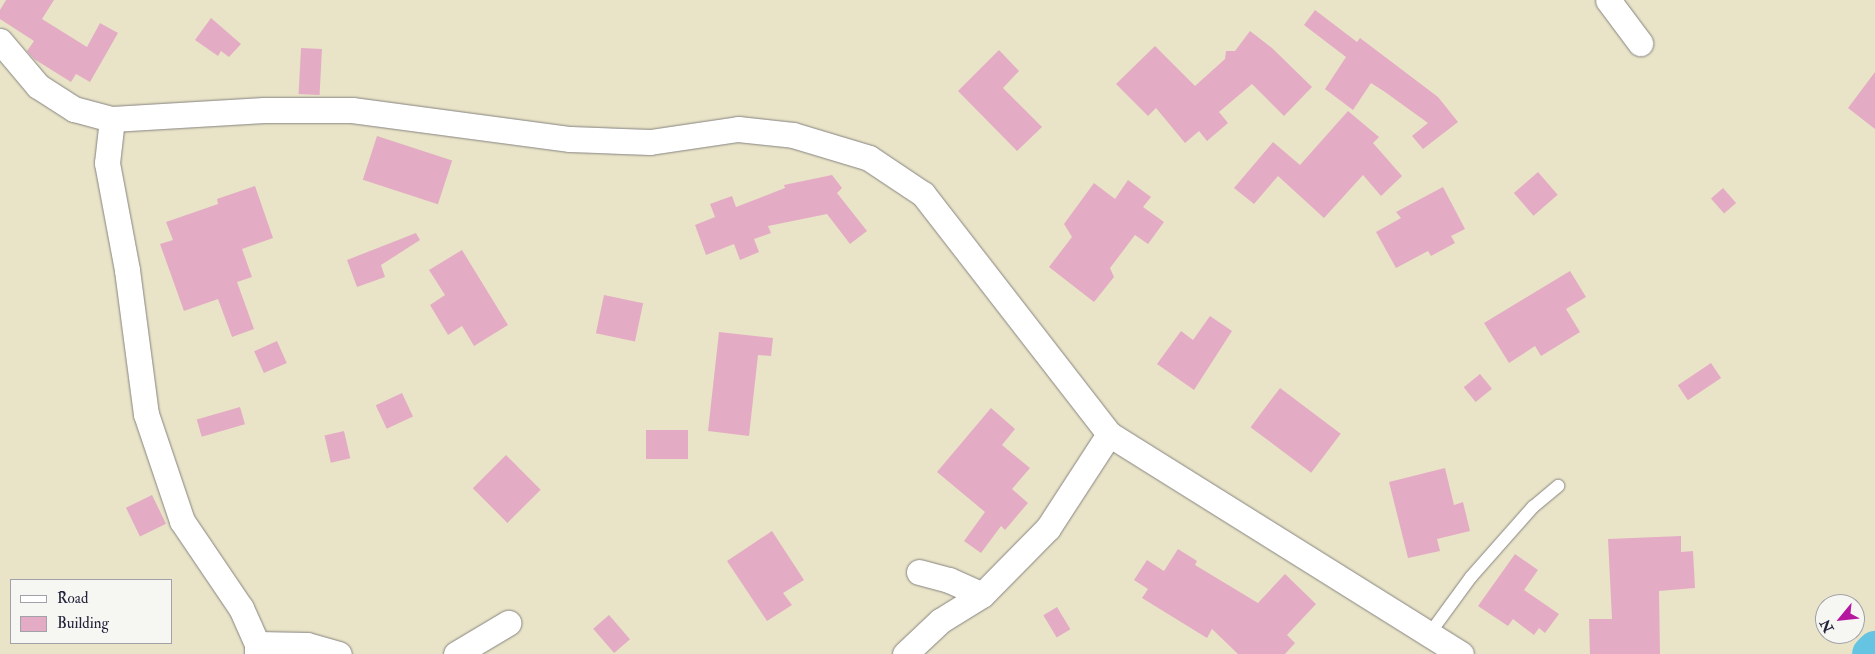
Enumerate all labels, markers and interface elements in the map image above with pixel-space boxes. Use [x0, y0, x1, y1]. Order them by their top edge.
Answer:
legend [10, 579, 172, 644]
text: Road [57, 589, 88, 608]
north arrow [1815, 594, 1865, 644]
text: Building [57, 614, 109, 633]
text: N [1817, 616, 1838, 635]

